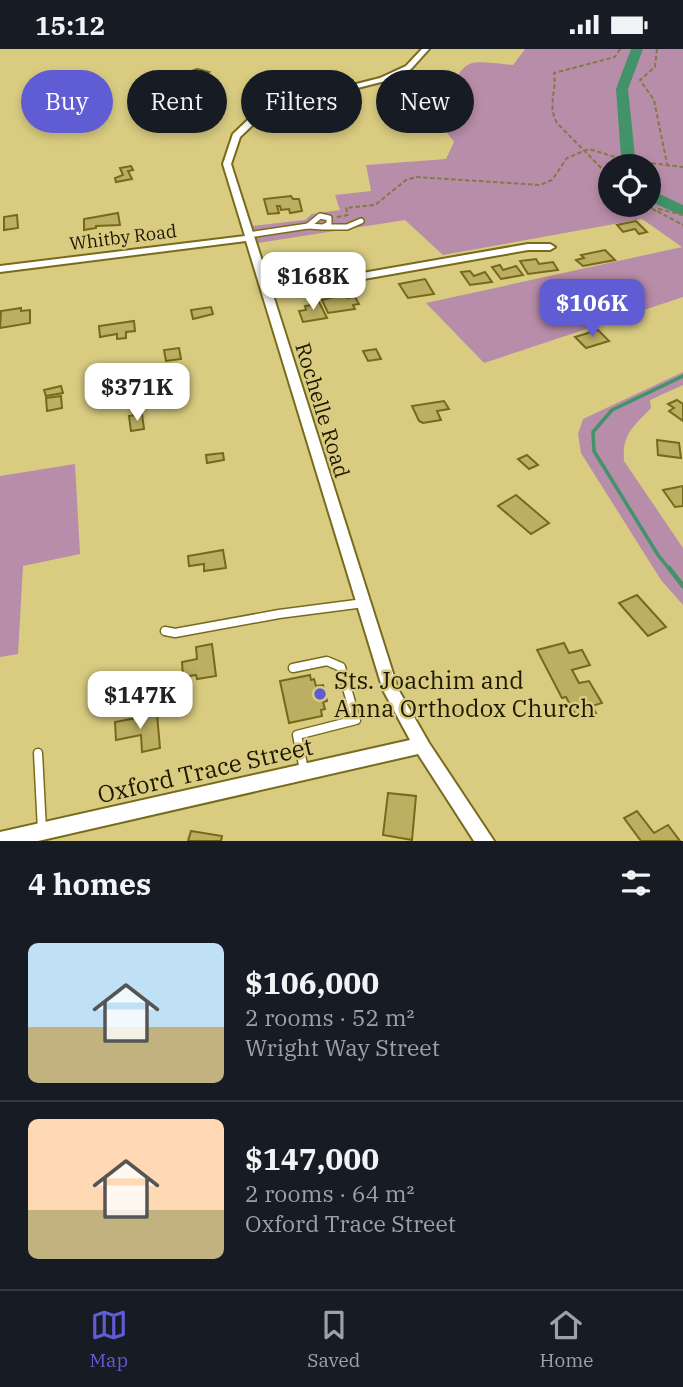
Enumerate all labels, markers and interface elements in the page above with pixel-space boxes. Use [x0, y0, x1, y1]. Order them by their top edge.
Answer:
text: 15:12 [35, 8, 105, 42]
chip: Buy [21, 70, 113, 133]
chip: Rent [127, 70, 227, 133]
chip: Filters [241, 70, 362, 133]
chip: New [376, 70, 474, 133]
map controls [598, 154, 661, 217]
button: locate [598, 154, 661, 217]
street label: Whitby Road [68, 219, 178, 255]
pin: $168K [264, 253, 362, 312]
text: $168K [277, 260, 349, 290]
pin: $106K [543, 279, 641, 339]
text: $106K [556, 287, 628, 317]
street label: Rochelle Road [289, 339, 357, 481]
pin: $371K [88, 363, 186, 423]
text: $371K [101, 371, 173, 401]
place label: Sts. Joachim and Anna Orthodox Church [334, 664, 595, 724]
pin: $147K [91, 671, 189, 731]
text: $147K [104, 679, 176, 709]
marker: Sts. Joachim and Anna Orthodox Church [312, 686, 328, 702]
street label: Oxford Trace Street [94, 730, 316, 810]
text: 4 homes [28, 864, 151, 903]
icon: filters [617, 864, 655, 902]
text: $106,000 [245, 963, 379, 1002]
icon: home [84, 971, 168, 1055]
text: 2 rooms · 52 m² [245, 1002, 415, 1032]
text: Wright Way Street [245, 1032, 440, 1062]
text: $147,000 [245, 1139, 379, 1178]
icon: home [84, 1147, 168, 1231]
text: 2 rooms · 64 m² [245, 1178, 415, 1208]
text: Oxford Trace Street [245, 1208, 456, 1238]
tab: Map [90, 1306, 128, 1372]
tab: Saved [307, 1306, 360, 1372]
tab: Home [539, 1306, 593, 1372]

